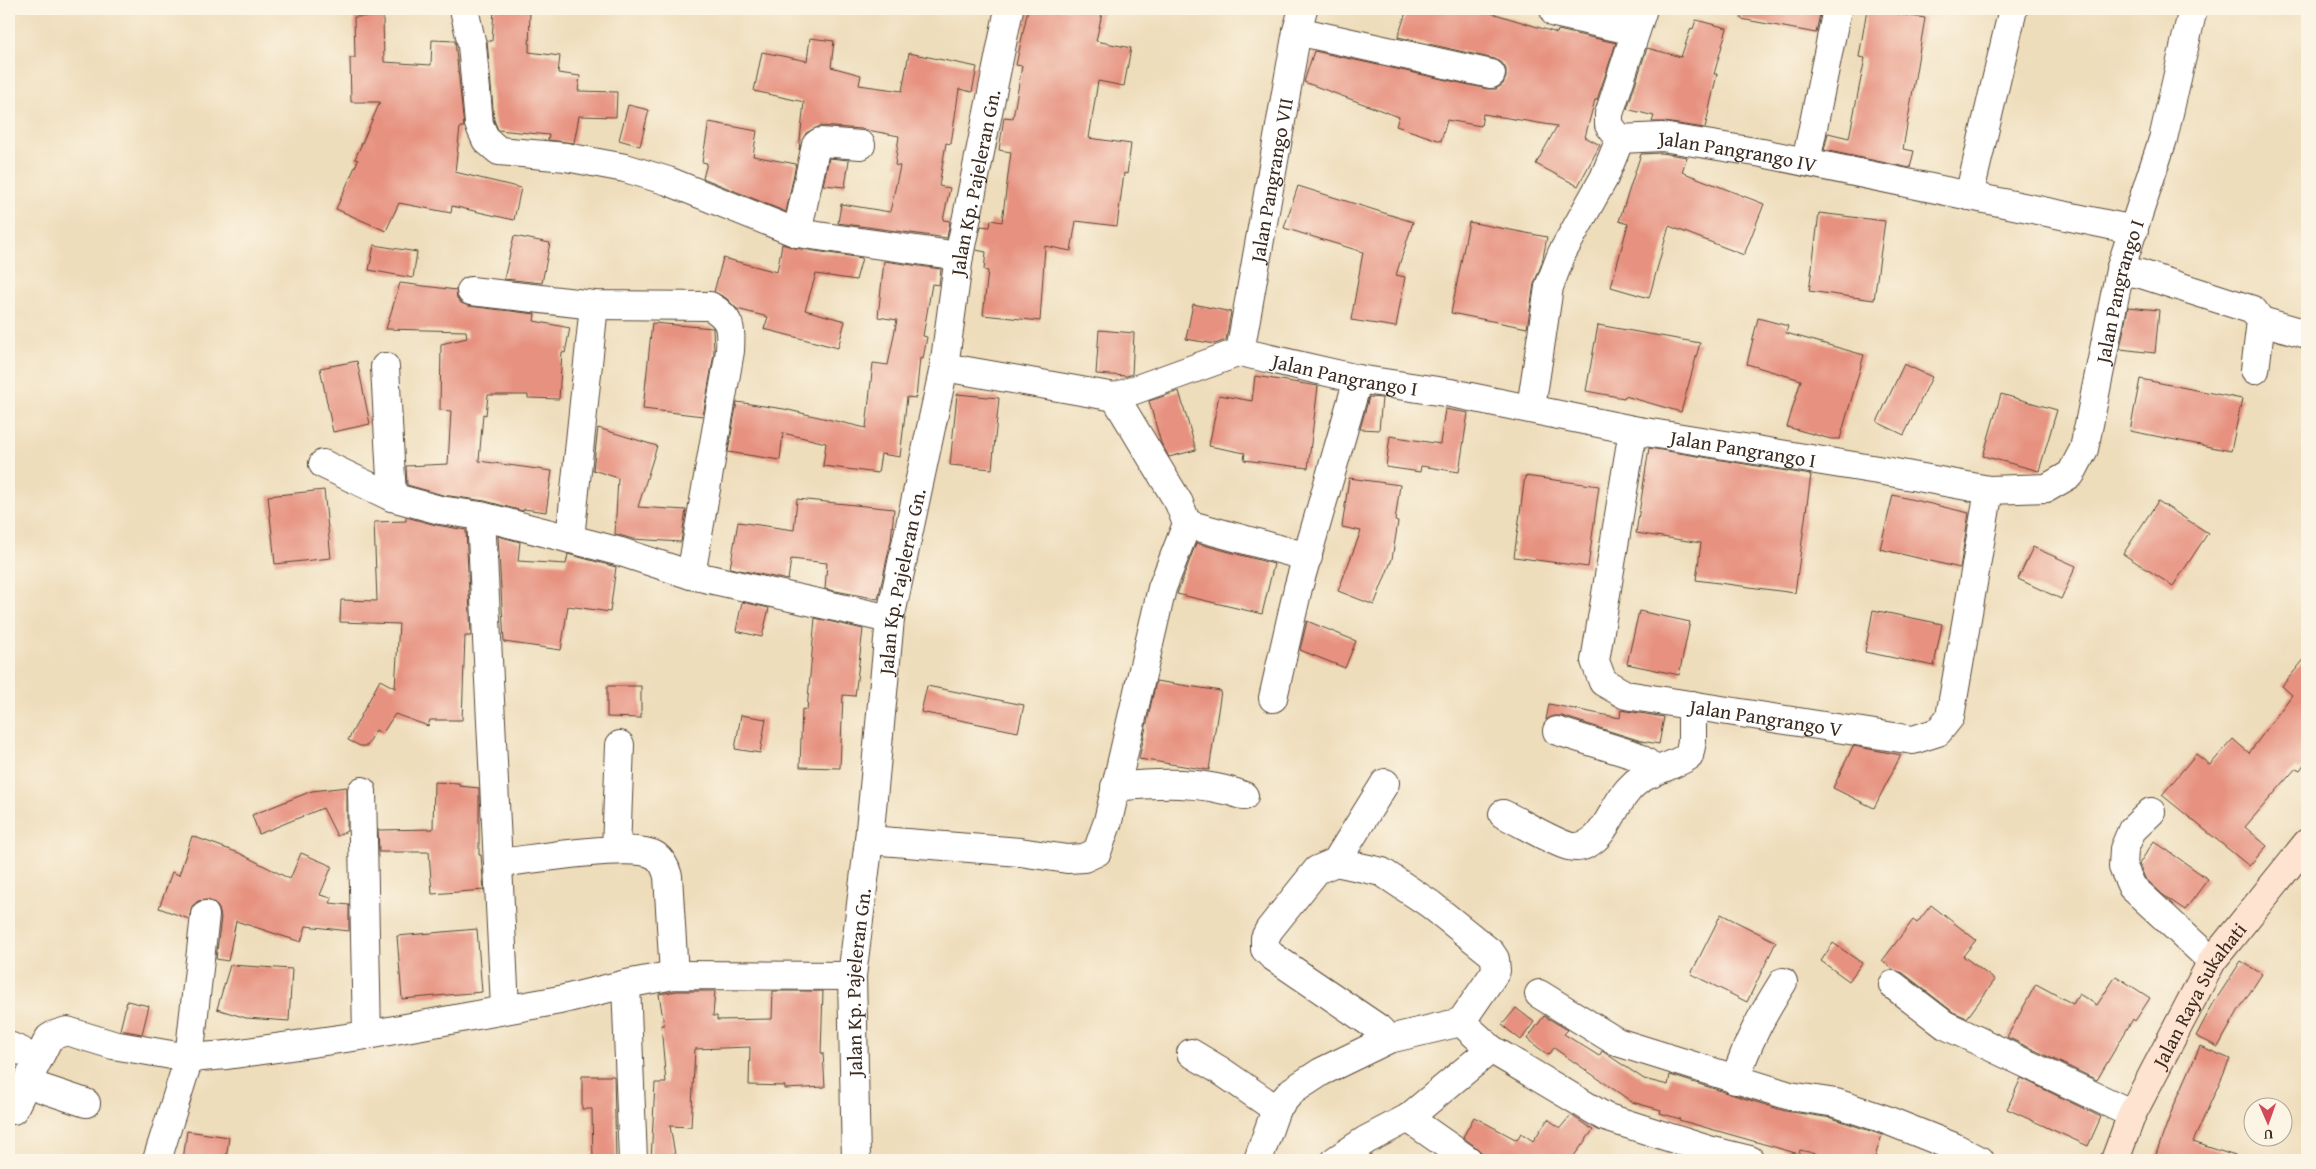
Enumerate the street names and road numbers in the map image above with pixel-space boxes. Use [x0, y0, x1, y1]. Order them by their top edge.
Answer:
street label: Jalan Kp. Pajeleran Gn. [942, 87, 1007, 280]
street label: Jalan Pangrango VII [1241, 95, 1299, 267]
street label: Jalan Pangrango IV [1655, 122, 1820, 179]
street label: Jalan Pangrango I [2087, 215, 2150, 369]
street label: Jalan Pangrango I [1267, 345, 1420, 402]
street label: Jalan Pangrango I [1665, 421, 1818, 474]
street label: Jalan Kp. Pajeleran Gn. [870, 485, 932, 679]
street label: Jalan Pangrango V [1685, 690, 1845, 743]
street label: Jalan Kp. Pajeleran Gn. [837, 886, 877, 1080]
street label: Jalan Raya Sukahati [2143, 915, 2253, 1075]

